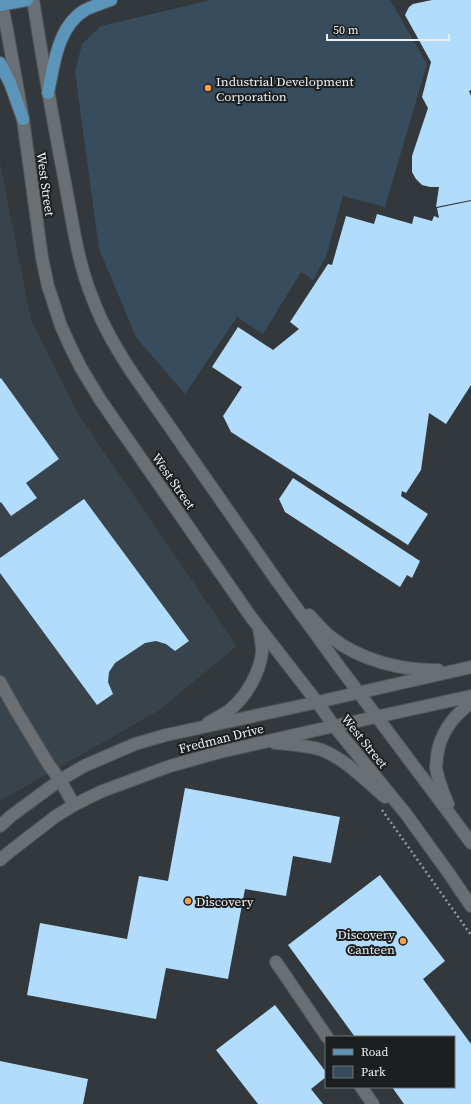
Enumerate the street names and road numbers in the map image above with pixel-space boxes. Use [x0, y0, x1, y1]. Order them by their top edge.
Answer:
street label: West Street [33, 151, 59, 218]
street label: West Street [148, 450, 200, 513]
street label: West Street [338, 711, 392, 772]
street label: Fredman Drive [177, 720, 266, 757]

